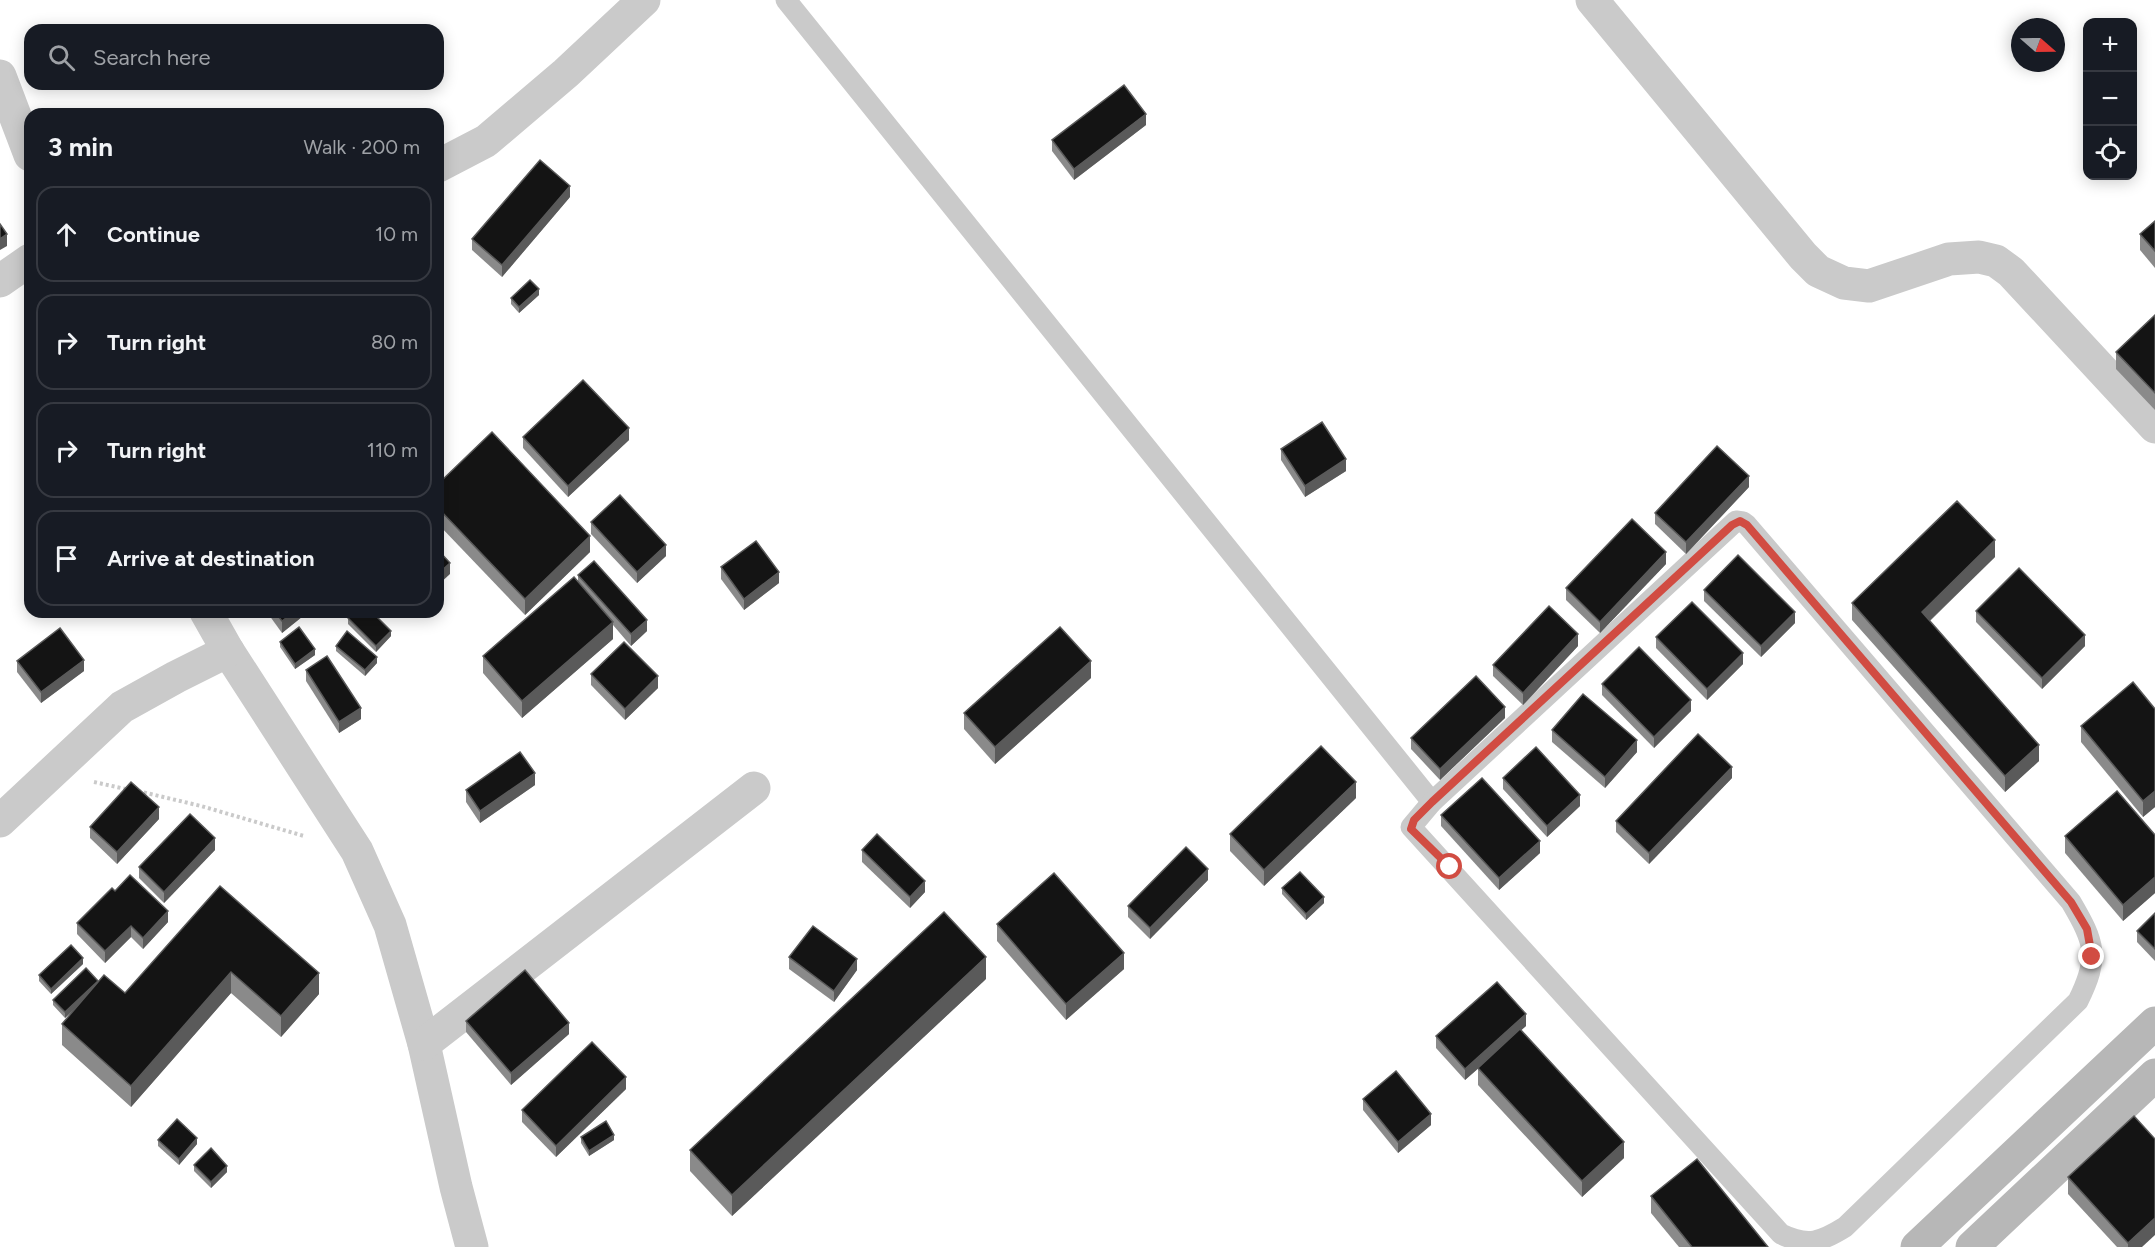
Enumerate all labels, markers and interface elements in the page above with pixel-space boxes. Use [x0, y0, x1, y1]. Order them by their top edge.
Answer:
north arrow [2011, 18, 2065, 72]
map controls [2083, 18, 2137, 180]
button: + [2083, 18, 2137, 72]
search box [24, 24, 444, 90]
icon: search [45, 41, 78, 74]
text: Search here [93, 44, 211, 71]
button: − [2083, 72, 2137, 126]
button: locate [2083, 126, 2137, 180]
text: 3 min [48, 131, 113, 163]
text: Walk · 200 m [304, 135, 420, 159]
icon: ahead [50, 218, 83, 251]
text: Continue [107, 221, 200, 248]
text: 10 m [375, 222, 418, 246]
icon: right [50, 326, 83, 359]
text: Turn right [107, 329, 206, 356]
text: 80 m [371, 330, 418, 354]
icon: right [50, 434, 83, 467]
text: Turn right [107, 437, 206, 464]
text: 110 m [367, 438, 418, 462]
icon: arrive [50, 542, 83, 575]
text: Arrive at destination [107, 545, 315, 572]
route start [1436, 853, 1462, 879]
route end [2078, 943, 2104, 969]

